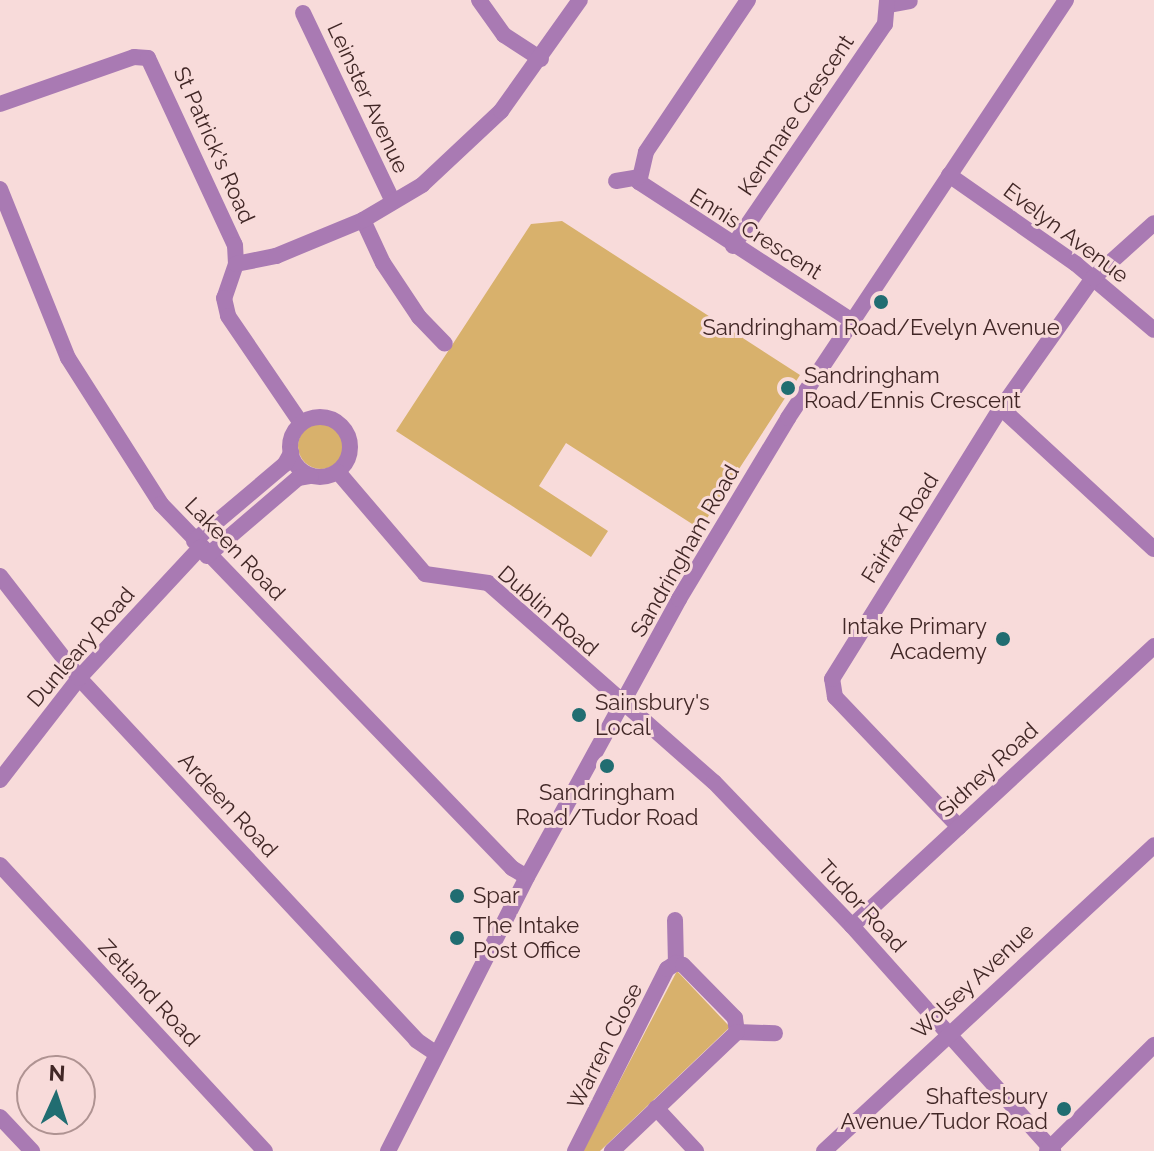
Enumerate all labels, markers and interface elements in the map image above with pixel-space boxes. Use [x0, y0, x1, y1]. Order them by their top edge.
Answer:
street label: Leinster Avenue [321, 18, 415, 178]
street label: Kenmare Crescent [732, 30, 860, 200]
street label: St Patrick's Road [168, 63, 260, 227]
street label: Evelyn Avenue [998, 177, 1134, 289]
street label: Ennis Crescent [685, 183, 827, 285]
marker: Sandringham Road/Evelyn Avenue [872, 293, 890, 311]
place label: Sandringham Road/Evelyn Avenue [702, 315, 1060, 341]
place label: Sandringham Road/Ennis Crescent [804, 362, 1021, 414]
marker: Sandringham Road/Ennis Crescent [779, 379, 797, 397]
street label: Sandringham Road [625, 460, 745, 642]
street label: Fairfax Road [856, 468, 944, 588]
street label: Lakeen Road [179, 492, 291, 606]
street label: Dublin Road [492, 560, 604, 662]
street label: Dunleary Road [22, 582, 140, 712]
place label: Intake Primary Academy [842, 613, 987, 664]
marker: Intake Primary Academy [994, 630, 1012, 648]
place label: Sainsbury's Local [595, 689, 710, 740]
marker: Sainsbury's Local [570, 706, 588, 724]
street label: Sidney Road [932, 717, 1044, 823]
street label: Ardeen Road [173, 747, 283, 863]
marker: Sandringham Road/Tudor Road [598, 757, 616, 775]
place label: Sandringham Road/Tudor Road [515, 779, 699, 830]
street label: Tudor Road [812, 854, 912, 958]
place label: Spar [473, 883, 520, 909]
marker: Spar [448, 887, 466, 905]
place label: The Intake Post Office [473, 912, 581, 964]
street label: Wolsey Avenue [906, 917, 1040, 1045]
marker: The Intake Post Office [448, 929, 466, 947]
street label: Zetland Road [93, 934, 205, 1052]
street label: Warren Close [562, 979, 648, 1113]
north arrow [16, 1055, 96, 1135]
text: N [48, 1060, 66, 1086]
place label: Shaftesbury Avenue/Tudor Road [840, 1083, 1048, 1134]
marker: Shaftesbury Avenue/Tudor Road [1055, 1100, 1073, 1118]

